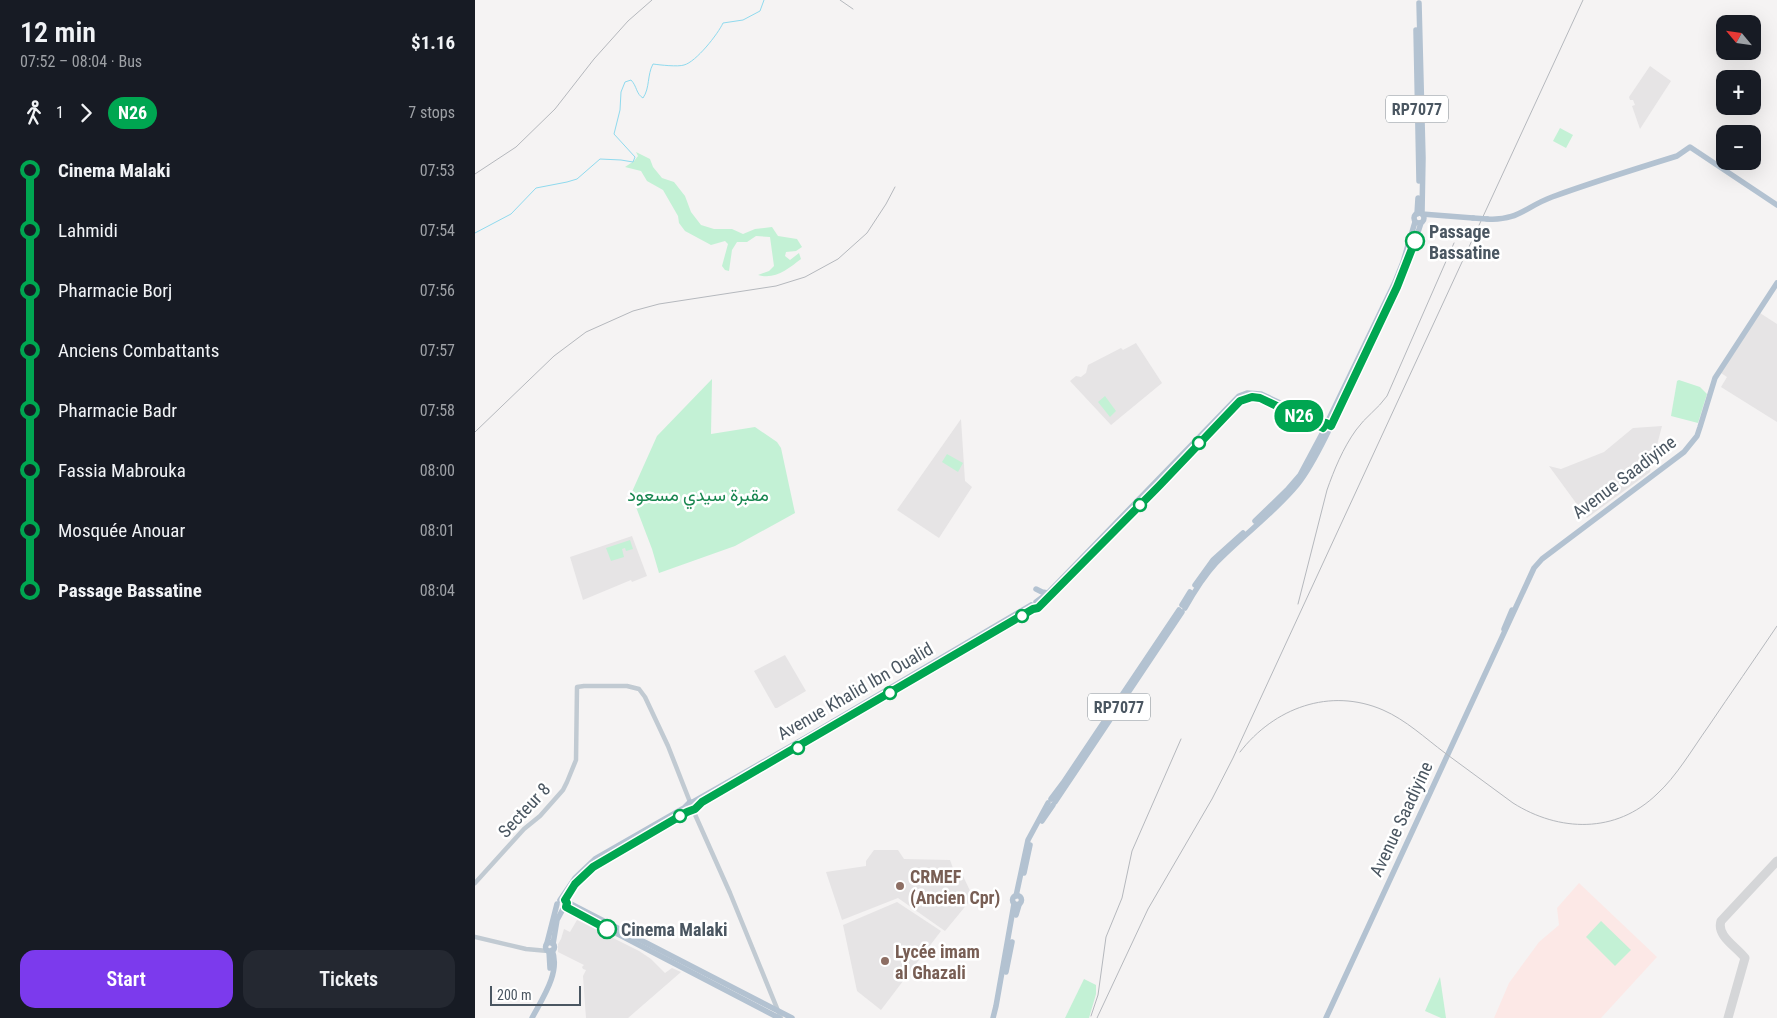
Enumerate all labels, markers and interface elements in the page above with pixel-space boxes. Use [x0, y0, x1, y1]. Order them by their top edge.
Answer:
north arrow [1716, 15, 1761, 60]
map controls [1716, 15, 1761, 170]
text: 12 min [20, 16, 96, 49]
text: $1.16 [411, 31, 455, 54]
text: 07:52 – 08:04 · Bus [20, 52, 142, 71]
button: + [1716, 70, 1761, 115]
road number: RP7077 [1386, 96, 1448, 122]
icon: walk [20, 99, 48, 127]
icon: forward [72, 99, 100, 127]
text: N26 [118, 102, 147, 123]
text: 1 [56, 103, 64, 122]
text: 7 stops [408, 103, 455, 122]
button: − [1716, 125, 1761, 170]
text: Cinema Malaki [58, 159, 170, 182]
text: 07:53 [420, 161, 455, 180]
text: Lahmidi [58, 219, 118, 242]
text: 07:54 [420, 221, 455, 240]
place label: Passage Bassatine [1429, 221, 1500, 263]
marker: Passage Bassatine [1405, 231, 1425, 251]
text: Pharmacie Borj [58, 279, 172, 302]
text: 07:56 [420, 281, 455, 300]
text: Anciens Combattants [58, 339, 219, 362]
text: 07:57 [420, 341, 455, 360]
text: Pharmacie Badr [58, 399, 177, 422]
line badge: N26 [1270, 400, 1328, 432]
text: 07:58 [420, 401, 455, 420]
text: N26 [1284, 405, 1314, 426]
street label: Avenue Saadiyine [1568, 431, 1680, 523]
unlabelled marker [1192, 436, 1206, 450]
text: Fassia Mabrouka [58, 459, 186, 482]
text: 08:00 [420, 461, 455, 480]
park label: مقبرة سيدي مسعود [627, 484, 769, 510]
unlabelled marker [1133, 498, 1147, 512]
text: Mosquée Anouar [58, 519, 185, 542]
text: 08:01 [420, 521, 455, 540]
text: Passage Bassatine [58, 579, 202, 602]
text: 08:04 [420, 581, 455, 600]
unlabelled marker [1015, 609, 1029, 623]
street label: Avenue Khalid Ibn Oualid [774, 638, 936, 744]
unlabelled marker [883, 686, 897, 700]
road number: RP7077 [1088, 694, 1150, 720]
unlabelled marker [791, 741, 805, 755]
street label: Avenue Saadiyine [1365, 758, 1437, 880]
street label: Secteur 8 [493, 778, 555, 842]
unlabelled marker [673, 809, 687, 823]
place label: CRMEF (Ancien Cpr) [910, 866, 1000, 909]
marker: CRMEF (Ancien Cpr) [894, 880, 906, 892]
marker: Cinema Malaki [597, 919, 617, 939]
place label: Cinema Malaki [621, 919, 728, 940]
place label: Lycée imam al Ghazali [895, 941, 980, 983]
button: Start [20, 950, 233, 1008]
button: Tickets [243, 950, 455, 1008]
marker: Lycée imam al Ghazali [879, 955, 891, 967]
scale bar [490, 983, 581, 1006]
text: 200 m [497, 987, 532, 1003]

